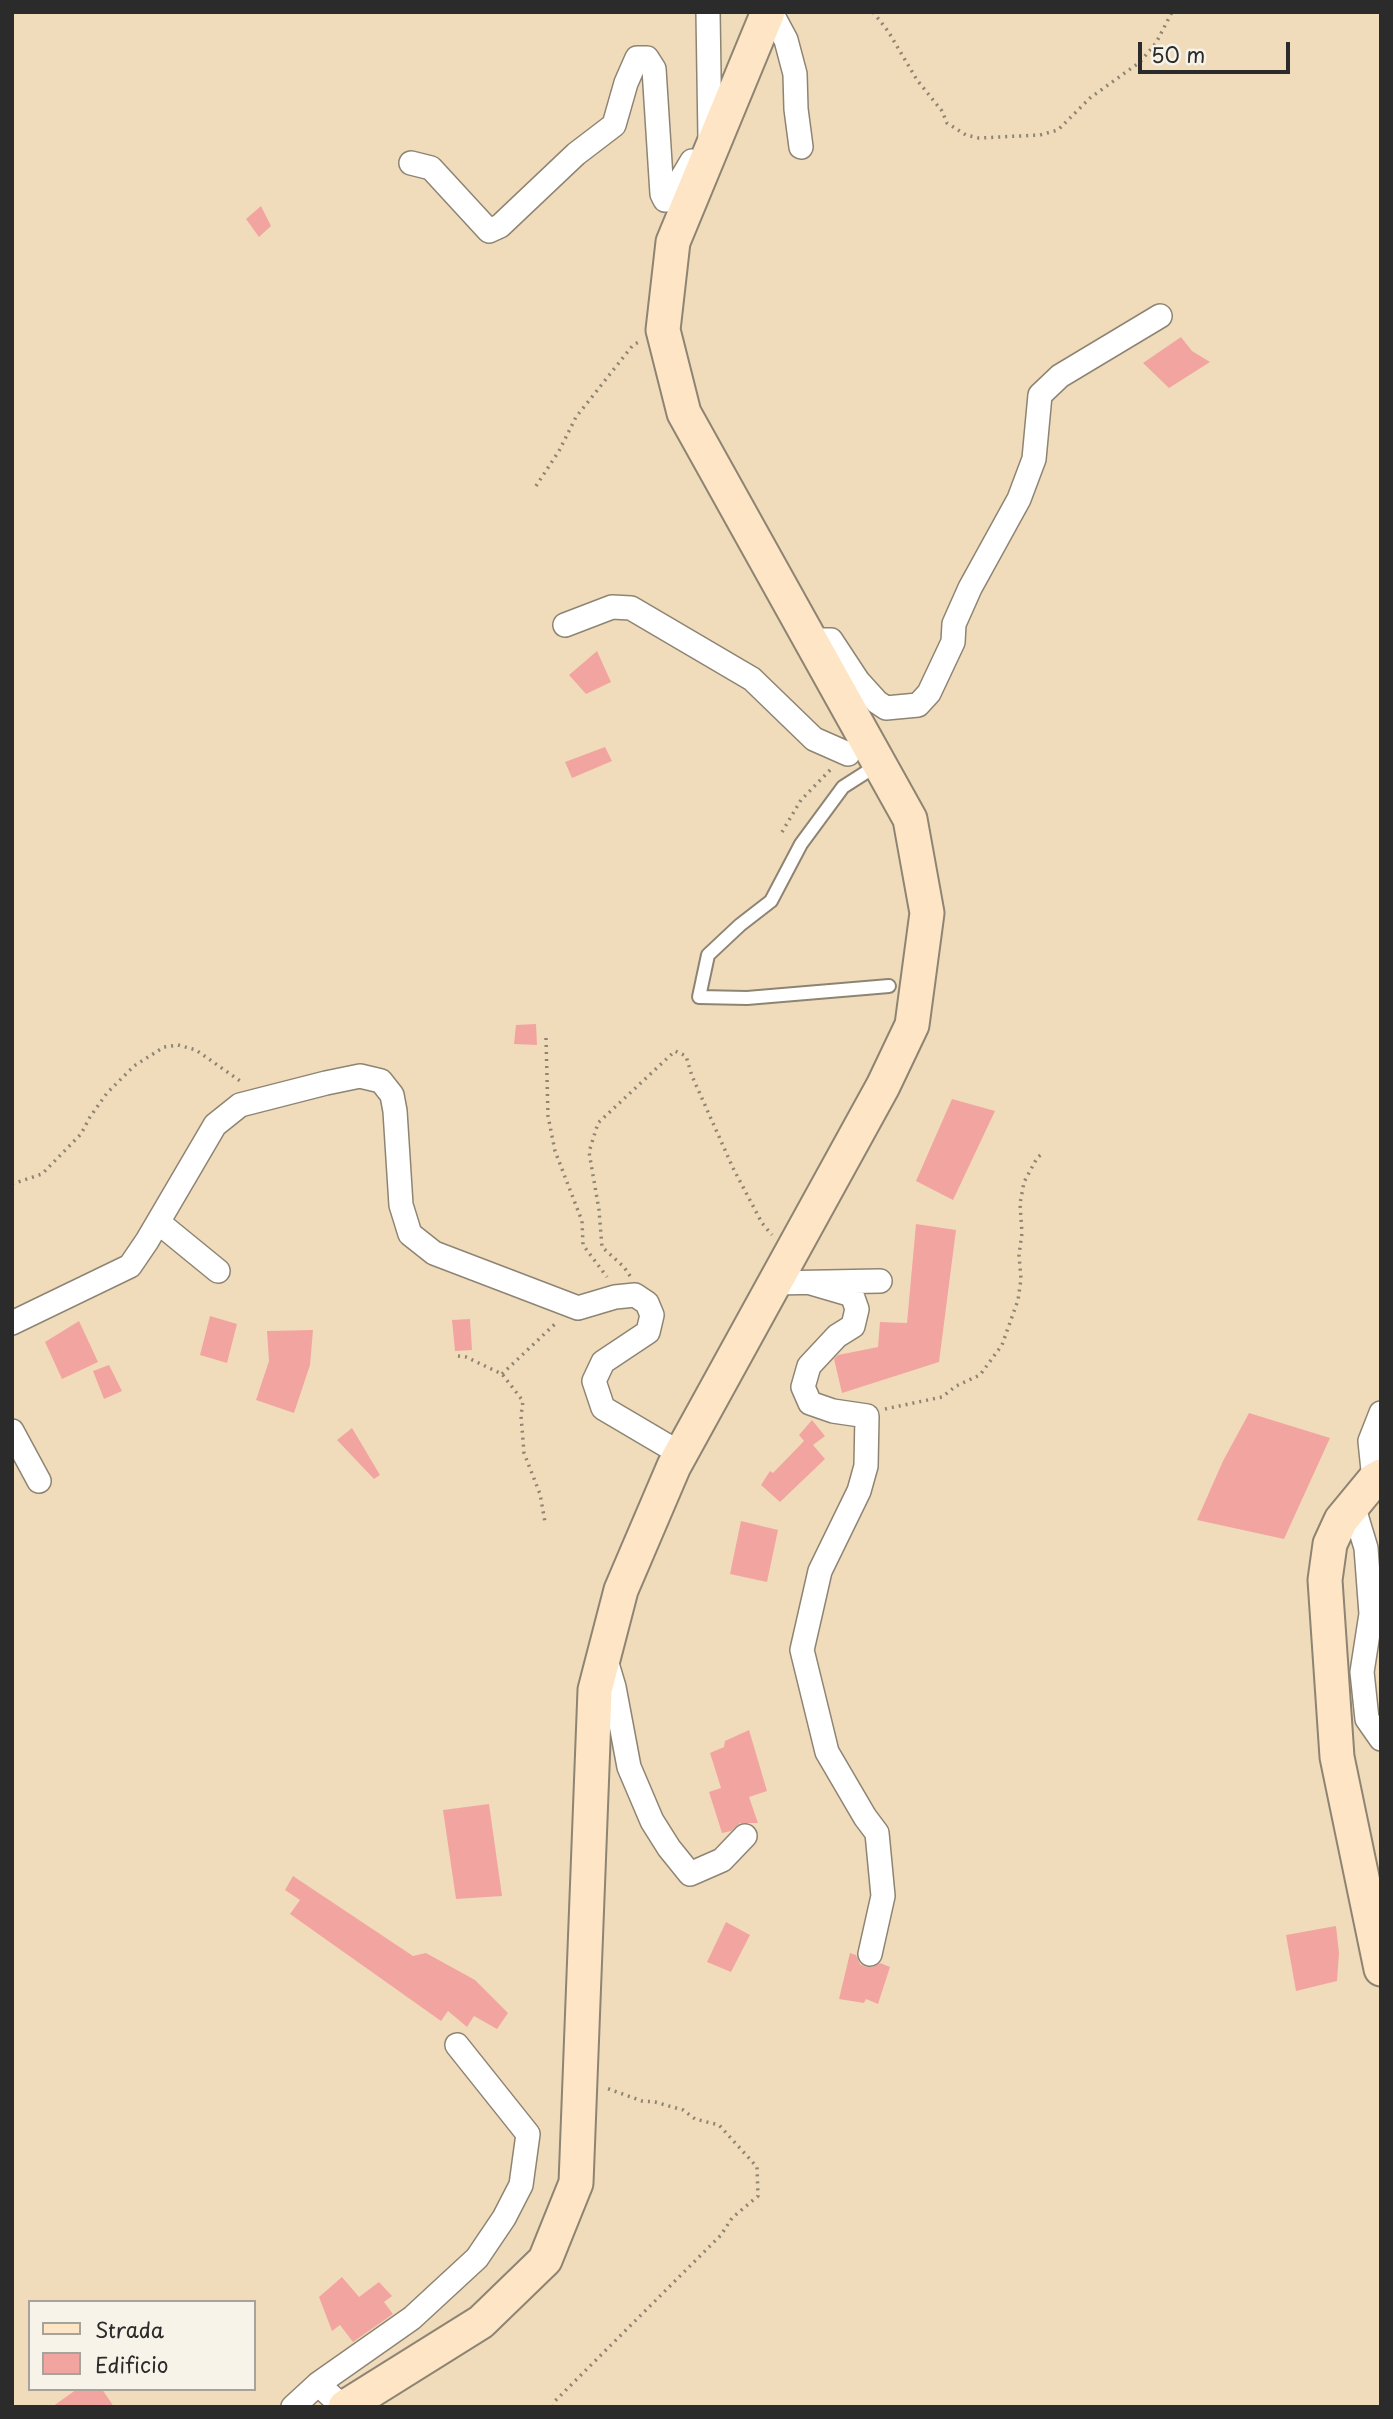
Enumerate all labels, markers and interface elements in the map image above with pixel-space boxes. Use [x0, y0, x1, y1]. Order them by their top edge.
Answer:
scale bar [1141, 28, 1293, 72]
text: 50 m [1151, 38, 1205, 70]
legend [28, 2300, 256, 2391]
text: Strada [95, 2313, 164, 2345]
text: Edificio [95, 2348, 168, 2380]

